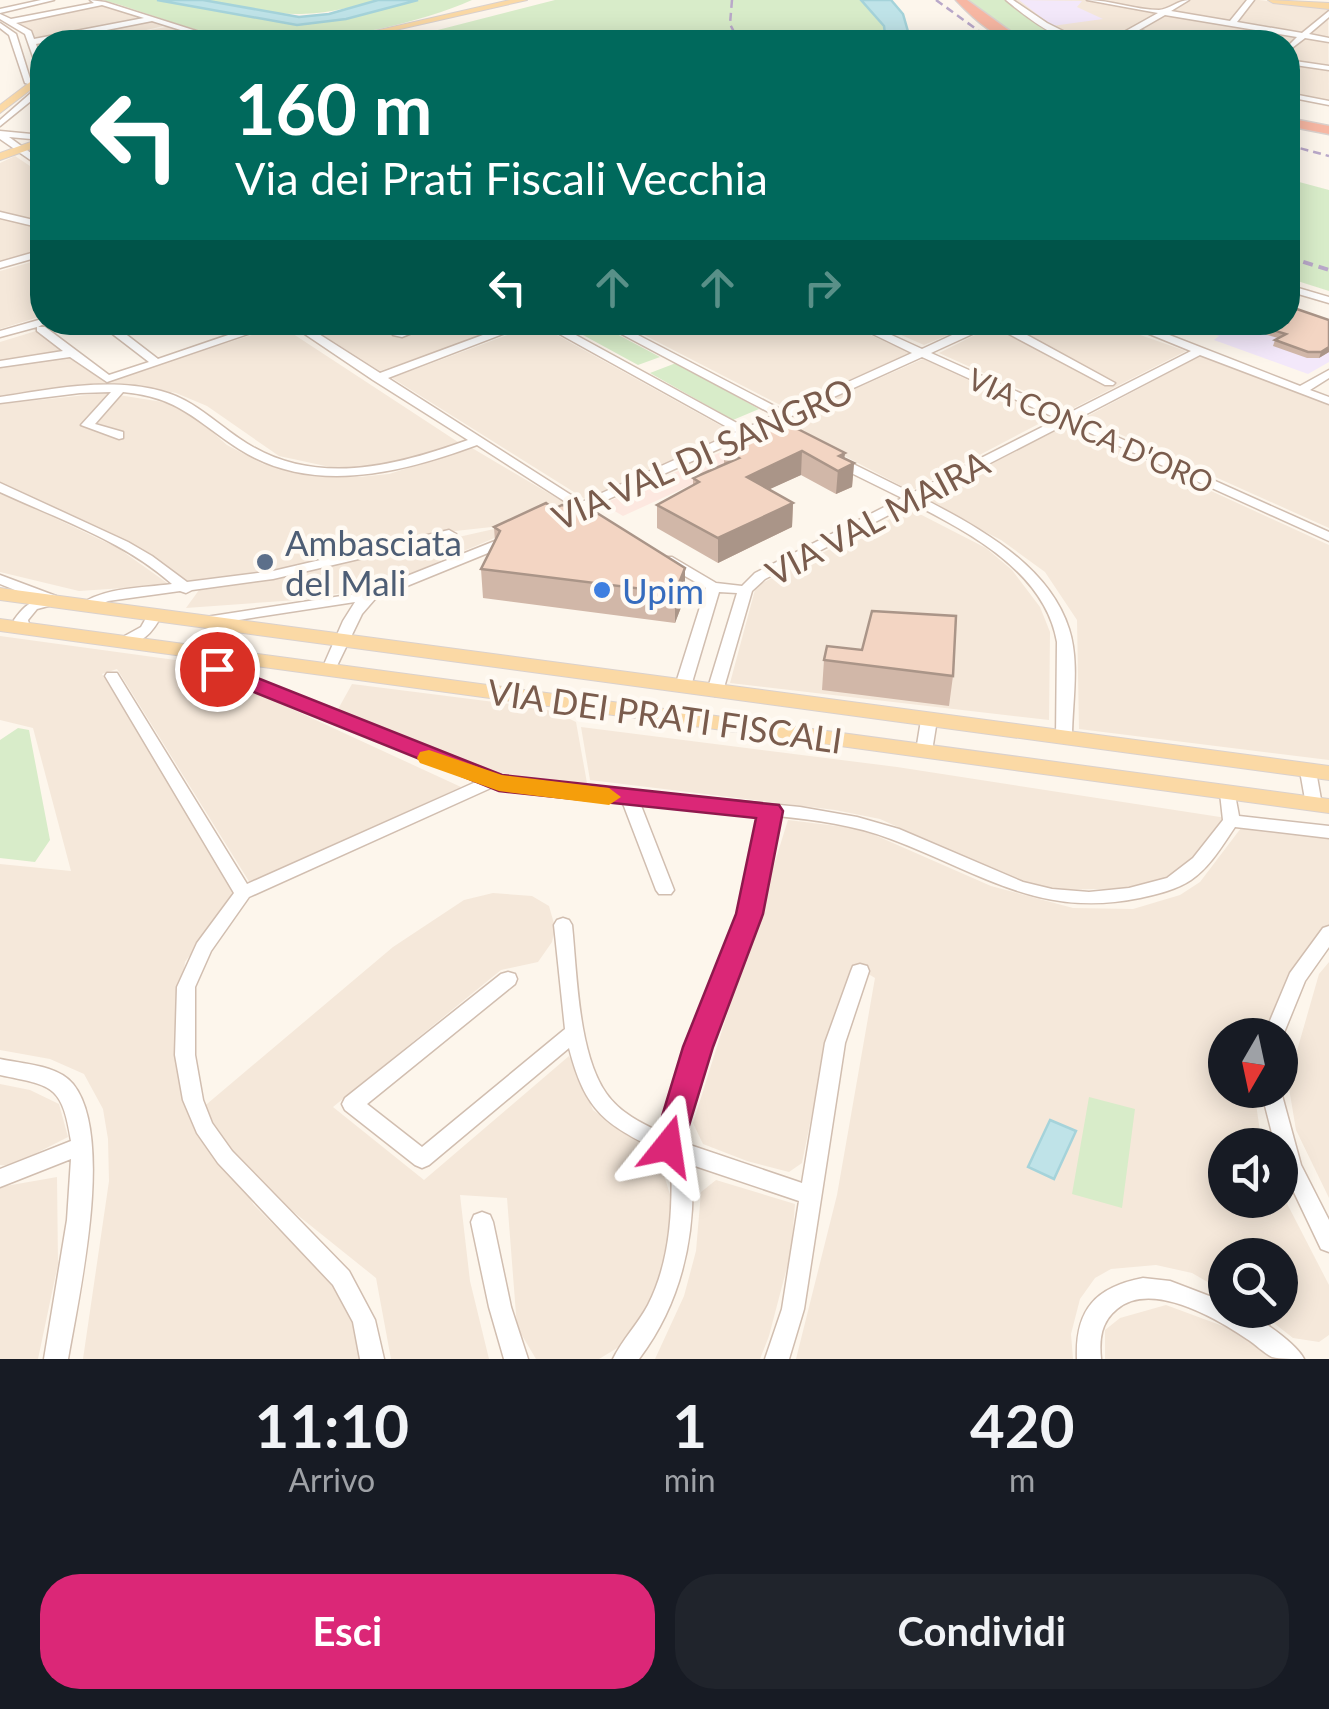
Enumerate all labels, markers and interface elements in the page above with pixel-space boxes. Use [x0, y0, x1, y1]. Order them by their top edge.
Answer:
text: 160 m [235, 66, 432, 150]
icon: left [70, 70, 200, 200]
text: Via dei Prati Fiscali Vecchia [235, 151, 768, 205]
icon: left [480, 260, 535, 315]
icon: ahead [585, 260, 640, 315]
icon: ahead [690, 260, 745, 315]
icon: right [795, 260, 850, 315]
street label: VIA CONCA D'ORO [963, 360, 1219, 500]
street label: VIA VAL DI SANGRO [545, 368, 859, 538]
street label: VIA VAL MAIRA [758, 440, 996, 593]
place label: Ambasciata del Mali [285, 521, 462, 603]
marker: Ambasciata del Mali [254, 551, 276, 573]
place label: Upim [622, 569, 704, 611]
marker: Upim [591, 579, 613, 601]
pin [175, 627, 260, 712]
icon: arrive [190, 642, 245, 697]
street label: VIA DEI PRATI FISCALI [485, 669, 845, 761]
north arrow [1208, 1018, 1298, 1108]
map controls [1208, 1018, 1298, 1328]
position arrow [616, 1094, 720, 1198]
button: sound [1208, 1128, 1298, 1218]
button: search [1208, 1238, 1298, 1328]
text: 11:10 [255, 1389, 409, 1461]
text: 1 [672, 1389, 707, 1461]
text: 420 [970, 1389, 1074, 1461]
text: Arrivo [288, 1460, 375, 1499]
text: min [664, 1460, 716, 1499]
text: m [1009, 1460, 1035, 1499]
button: Esci [40, 1574, 655, 1689]
button: Condividi [675, 1574, 1289, 1689]

